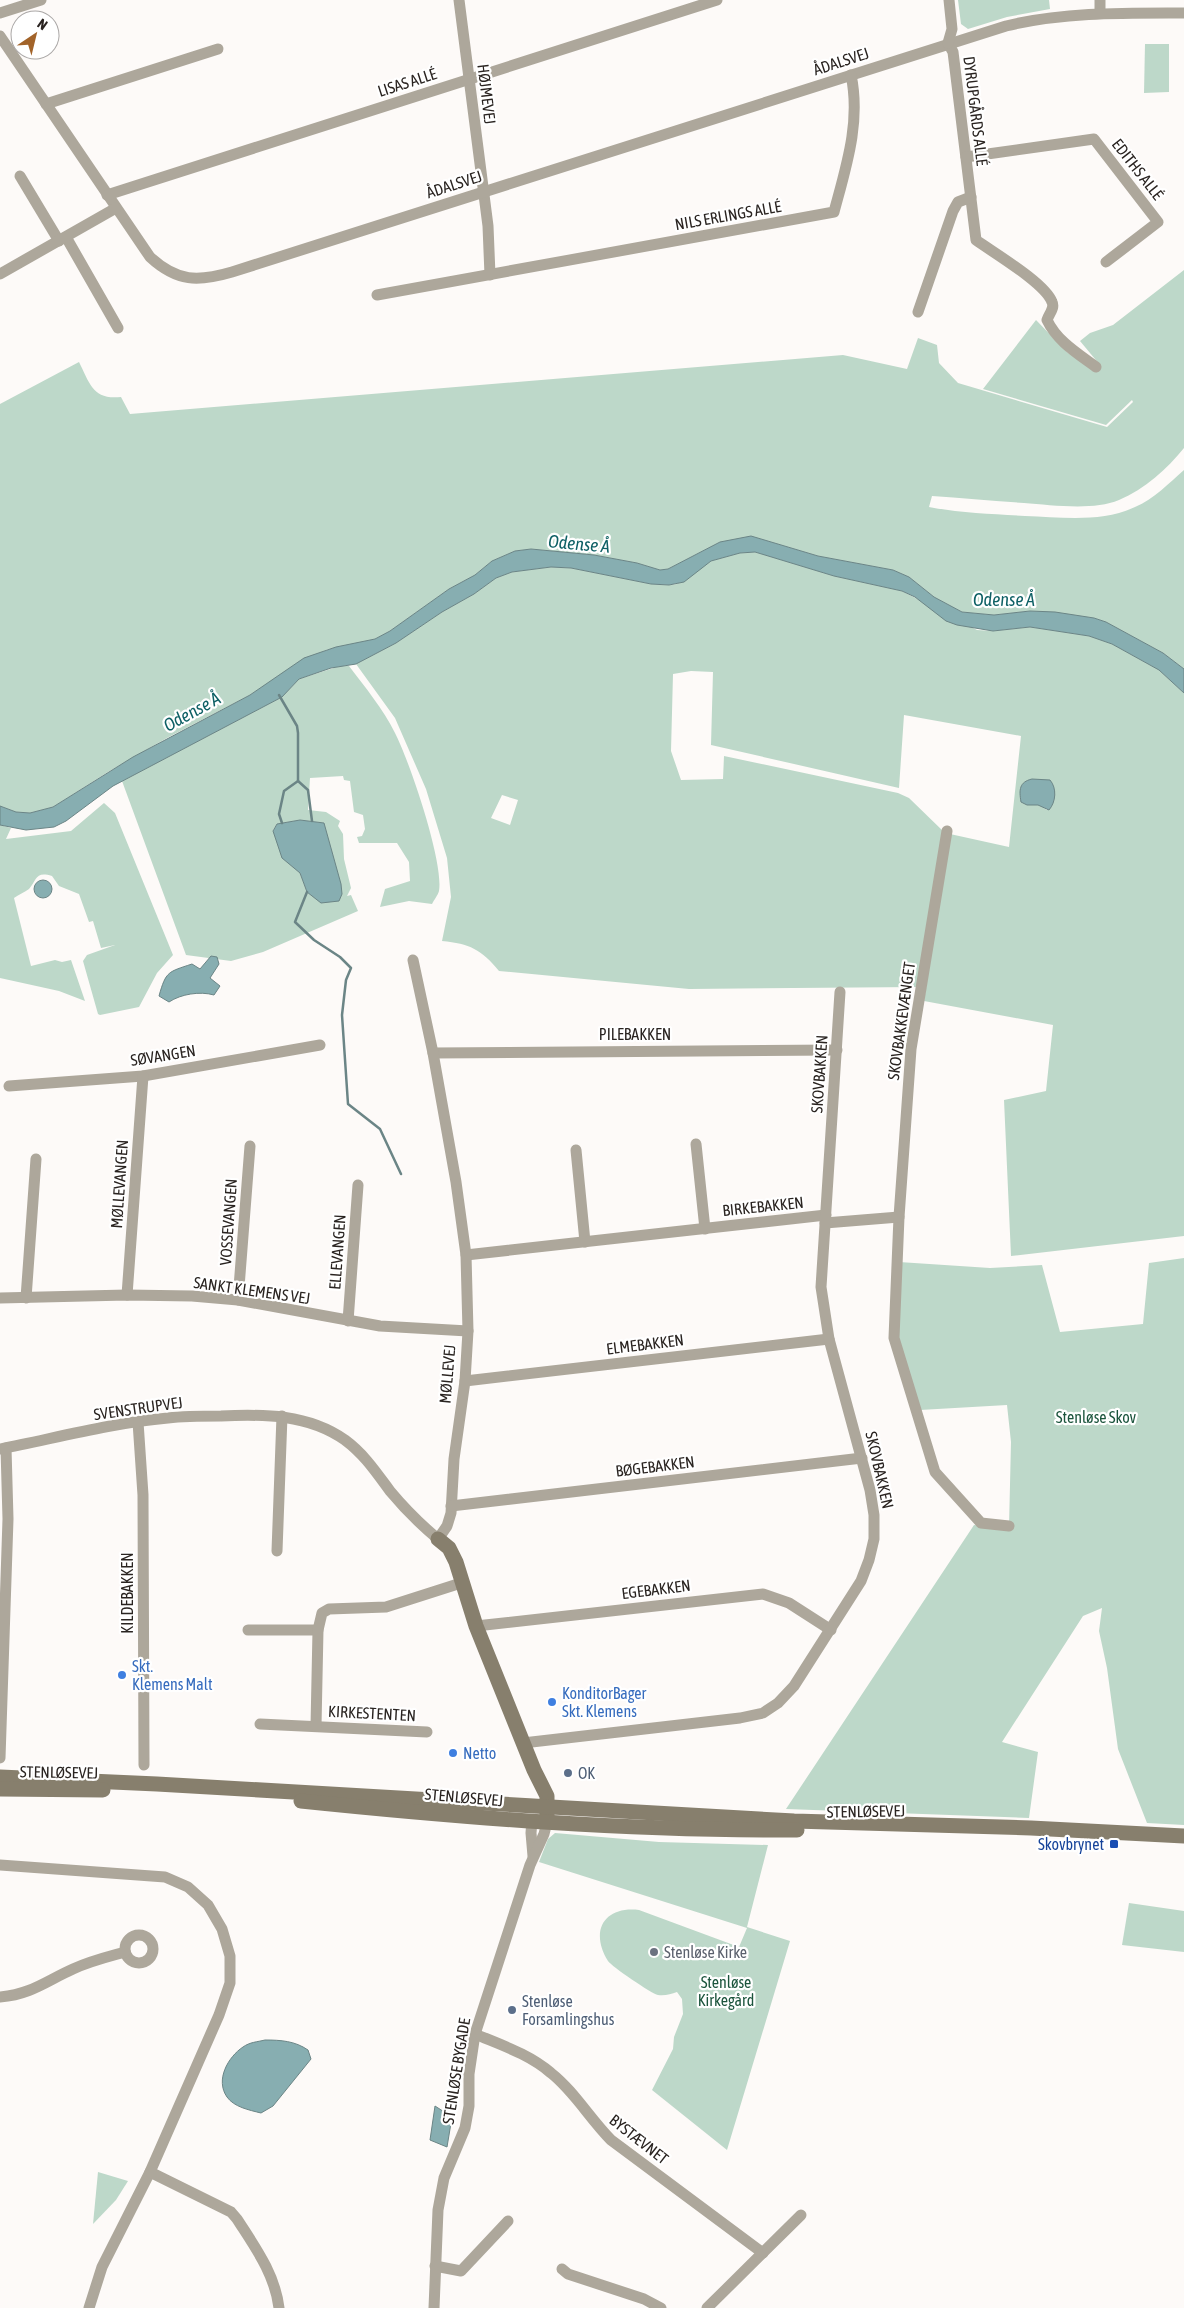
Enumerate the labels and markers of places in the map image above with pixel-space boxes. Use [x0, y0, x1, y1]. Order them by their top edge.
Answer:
place label: Skt. Klemens Malt [132, 1657, 213, 1693]
marker: Skt. Klemens Malt [116, 1669, 128, 1681]
place label: KonditorBager Skt. Klemens [562, 1684, 647, 1720]
marker: KonditorBager Skt. Klemens [546, 1696, 558, 1708]
place label: Netto [463, 1744, 496, 1762]
marker: Netto [447, 1747, 459, 1759]
place label: OK [578, 1764, 595, 1782]
marker: OK [562, 1767, 574, 1779]
place label: Skovbrynet [1038, 1835, 1104, 1854]
marker: Skovbrynet [1108, 1838, 1120, 1850]
place label: Stenløse Kirke [664, 1943, 747, 1961]
marker: Stenløse Kirke [648, 1946, 660, 1958]
place label: Stenløse Forsamlingshus [522, 1992, 615, 2029]
marker: Stenløse Forsamlingshus [506, 2004, 518, 2016]

